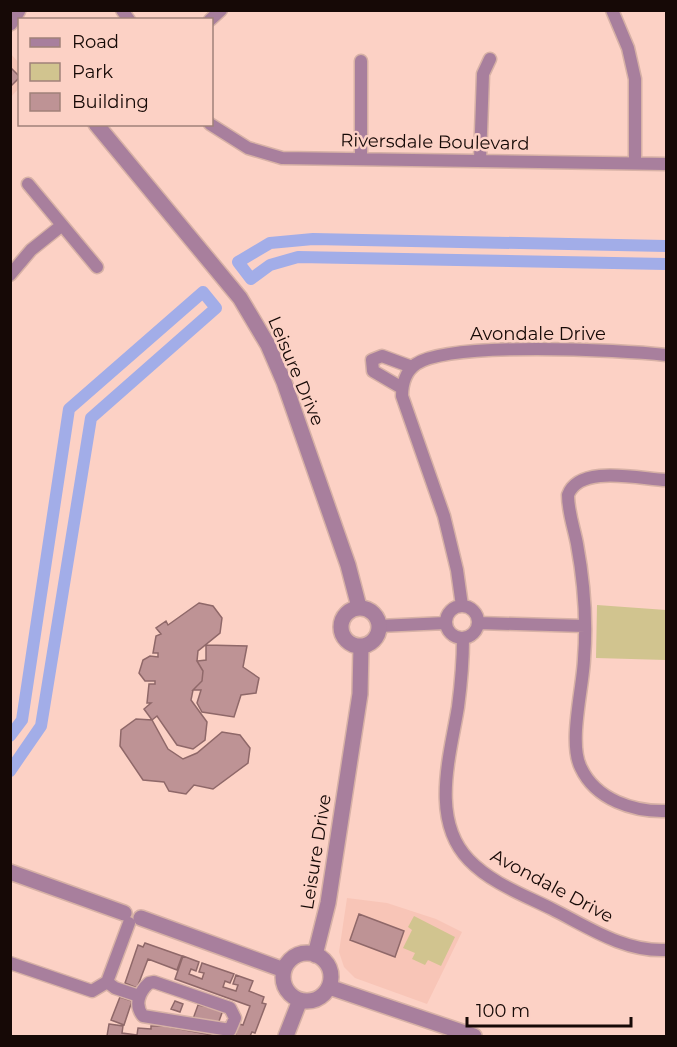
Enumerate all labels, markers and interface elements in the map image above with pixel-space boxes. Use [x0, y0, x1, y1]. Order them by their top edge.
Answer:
legend [18, 18, 213, 126]
text: Road [72, 31, 119, 53]
text: Park [72, 61, 113, 83]
text: Building [72, 91, 149, 113]
street label: Riversdale Boulevard [340, 129, 530, 155]
street label: Leisure Drive [263, 313, 329, 429]
street label: Avondale Drive [470, 323, 606, 345]
street label: Leisure Drive [296, 792, 336, 911]
street label: Avondale Drive [487, 844, 617, 928]
scale bar [467, 990, 630, 1028]
text: 100 m [476, 1000, 530, 1022]

